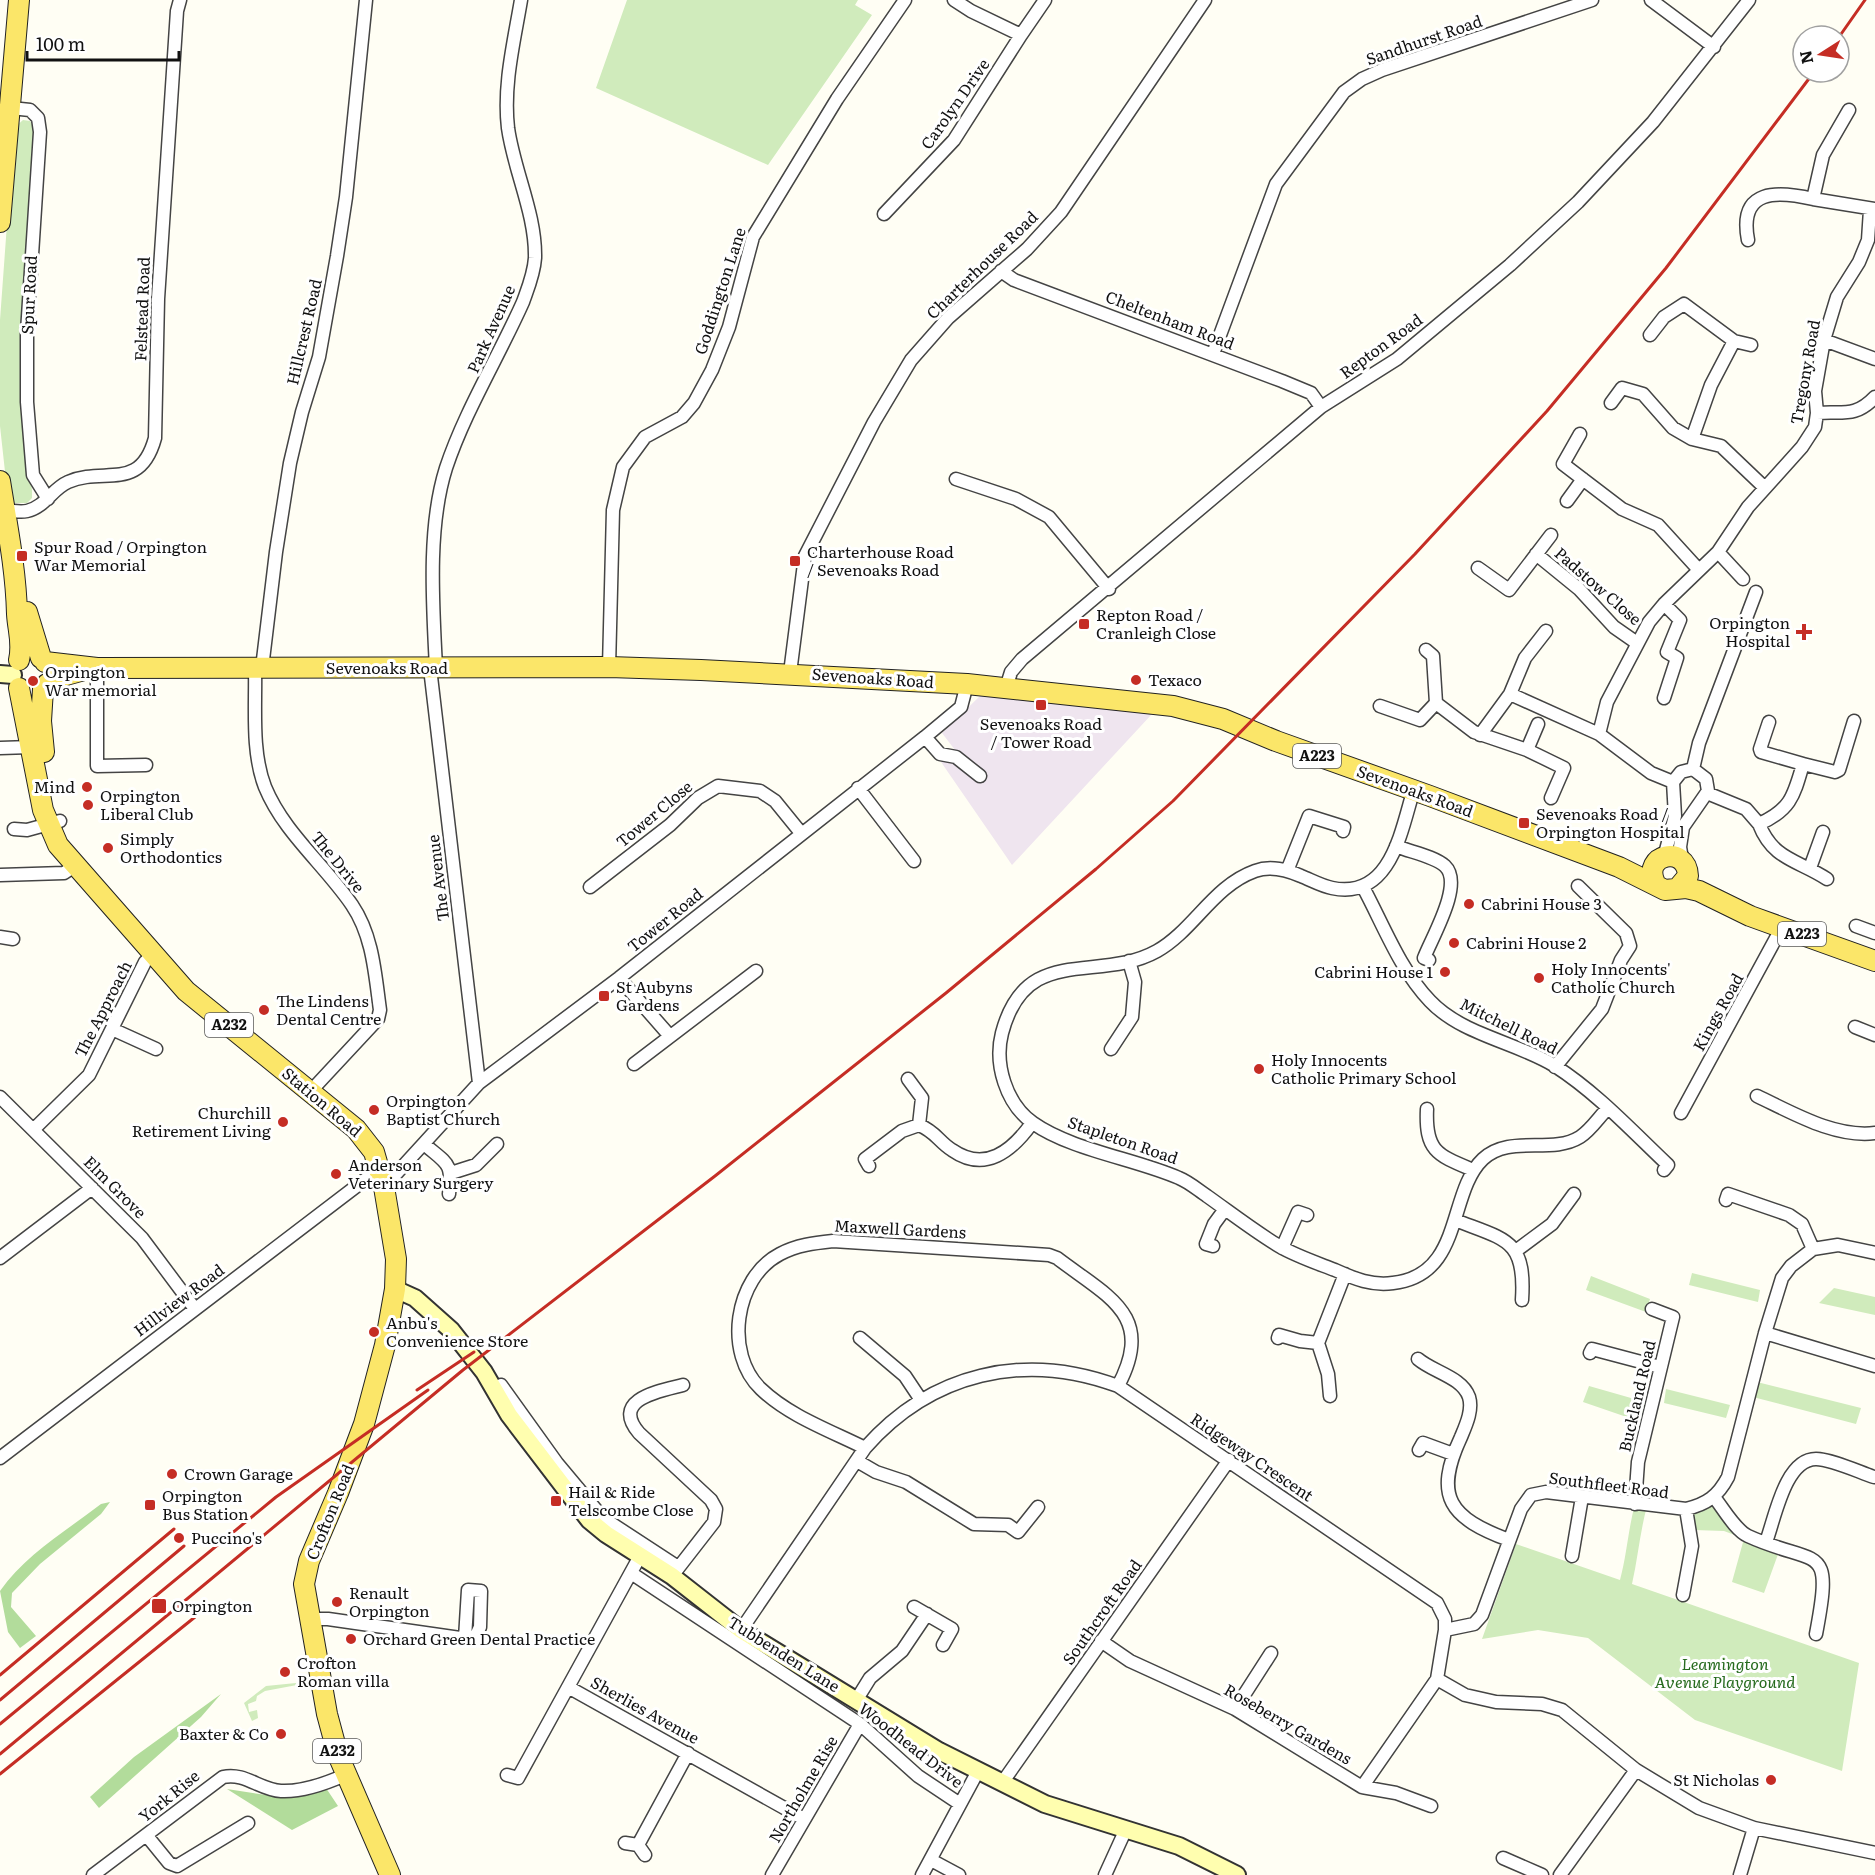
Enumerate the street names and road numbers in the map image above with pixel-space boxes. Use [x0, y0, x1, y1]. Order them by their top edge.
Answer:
street label: Sandhurst Road [1362, 8, 1485, 70]
street label: Carolyn Drive [914, 53, 994, 154]
street label: Charterhouse Road [920, 204, 1043, 324]
street label: Goddington Lane [687, 224, 751, 357]
street label: Spur Road [14, 255, 42, 335]
street label: Felstead Road [127, 256, 155, 362]
street label: Hillcrest Road [279, 276, 327, 387]
street label: Park Avenue [460, 281, 520, 377]
street label: Cheltenham Road [1102, 283, 1239, 355]
street label: Repton Road [1334, 307, 1427, 383]
street label: Tregony Road [1783, 317, 1825, 426]
street label: Padstow Close [1550, 541, 1647, 630]
street label: Sevenoaks Road [326, 655, 448, 679]
street label: Sevenoaks Road [811, 661, 935, 693]
road number: A223 [1293, 744, 1341, 768]
street label: Sevenoaks Road [1354, 758, 1477, 822]
street label: Tower Close [610, 774, 697, 852]
street label: The Drive [306, 825, 371, 897]
street label: The Avenue [420, 833, 454, 923]
street label: Tower Road [621, 881, 708, 957]
road number: A223 [1778, 922, 1826, 946]
street label: The Approach [67, 956, 137, 1061]
street label: Kings Road [1686, 968, 1749, 1055]
street label: Mitchell Road [1456, 991, 1563, 1059]
road number: A232 [205, 1013, 253, 1037]
street label: Station Road [278, 1061, 368, 1142]
street label: Stapleton Road [1065, 1109, 1182, 1169]
street label: Elm Grove [79, 1150, 152, 1223]
street label: Maxwell Gardens [833, 1213, 967, 1243]
street label: Hillview Road [128, 1257, 229, 1341]
street label: Buckland Road [1611, 1337, 1661, 1454]
street label: Ridgeway Crescent [1186, 1406, 1319, 1507]
street label: Crofton Road [299, 1460, 359, 1563]
street label: Southfleet Road [1548, 1465, 1671, 1503]
street label: Southcroft Road [1056, 1554, 1147, 1669]
street label: Tubbenden Lane [724, 1609, 845, 1697]
street label: Sherlies Avenue [587, 1669, 704, 1749]
street label: Roseberry Gardens [1220, 1677, 1357, 1770]
street label: Woodhead Drive [854, 1696, 969, 1793]
street label: Northolme Rise [762, 1730, 843, 1847]
road number: A232 [313, 1739, 361, 1763]
street label: York Rise [133, 1763, 204, 1827]

